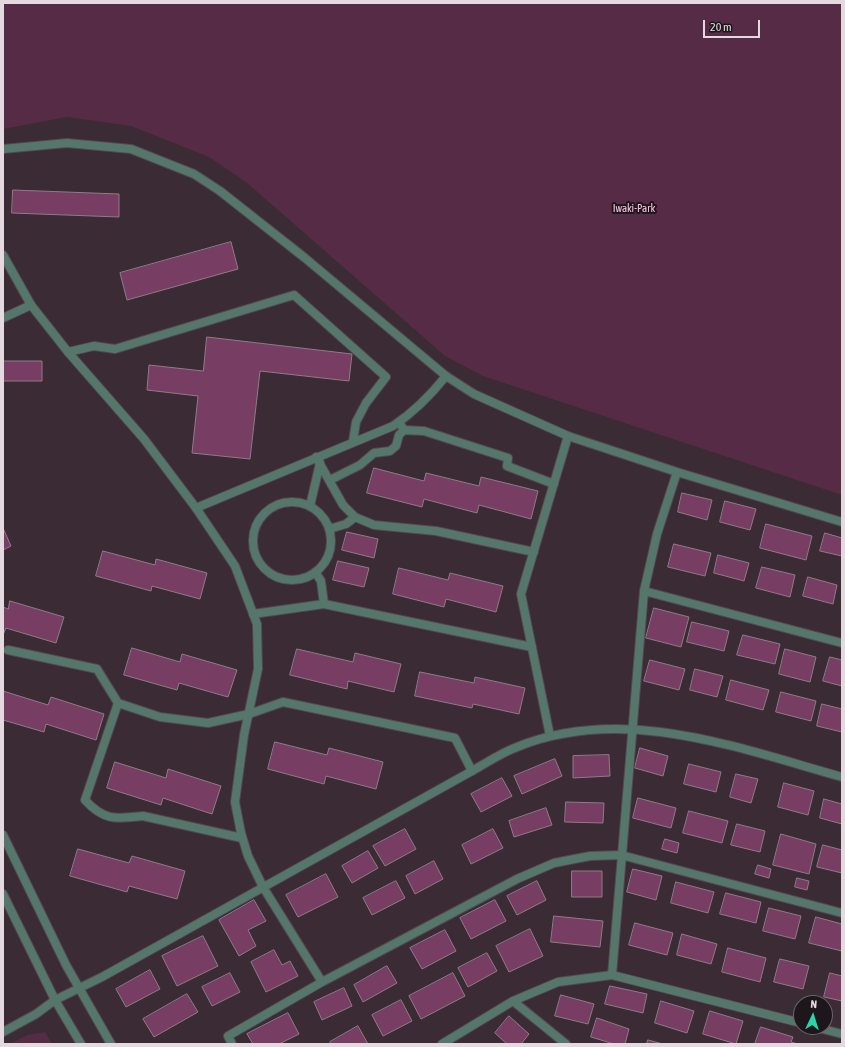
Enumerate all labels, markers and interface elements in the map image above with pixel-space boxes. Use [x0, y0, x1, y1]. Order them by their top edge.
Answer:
scale bar [705, 12, 762, 38]
text: 20 m [710, 20, 732, 34]
park label: Iwaki-Park [613, 202, 655, 216]
north arrow [793, 995, 833, 1035]
text: N [810, 998, 817, 1010]

